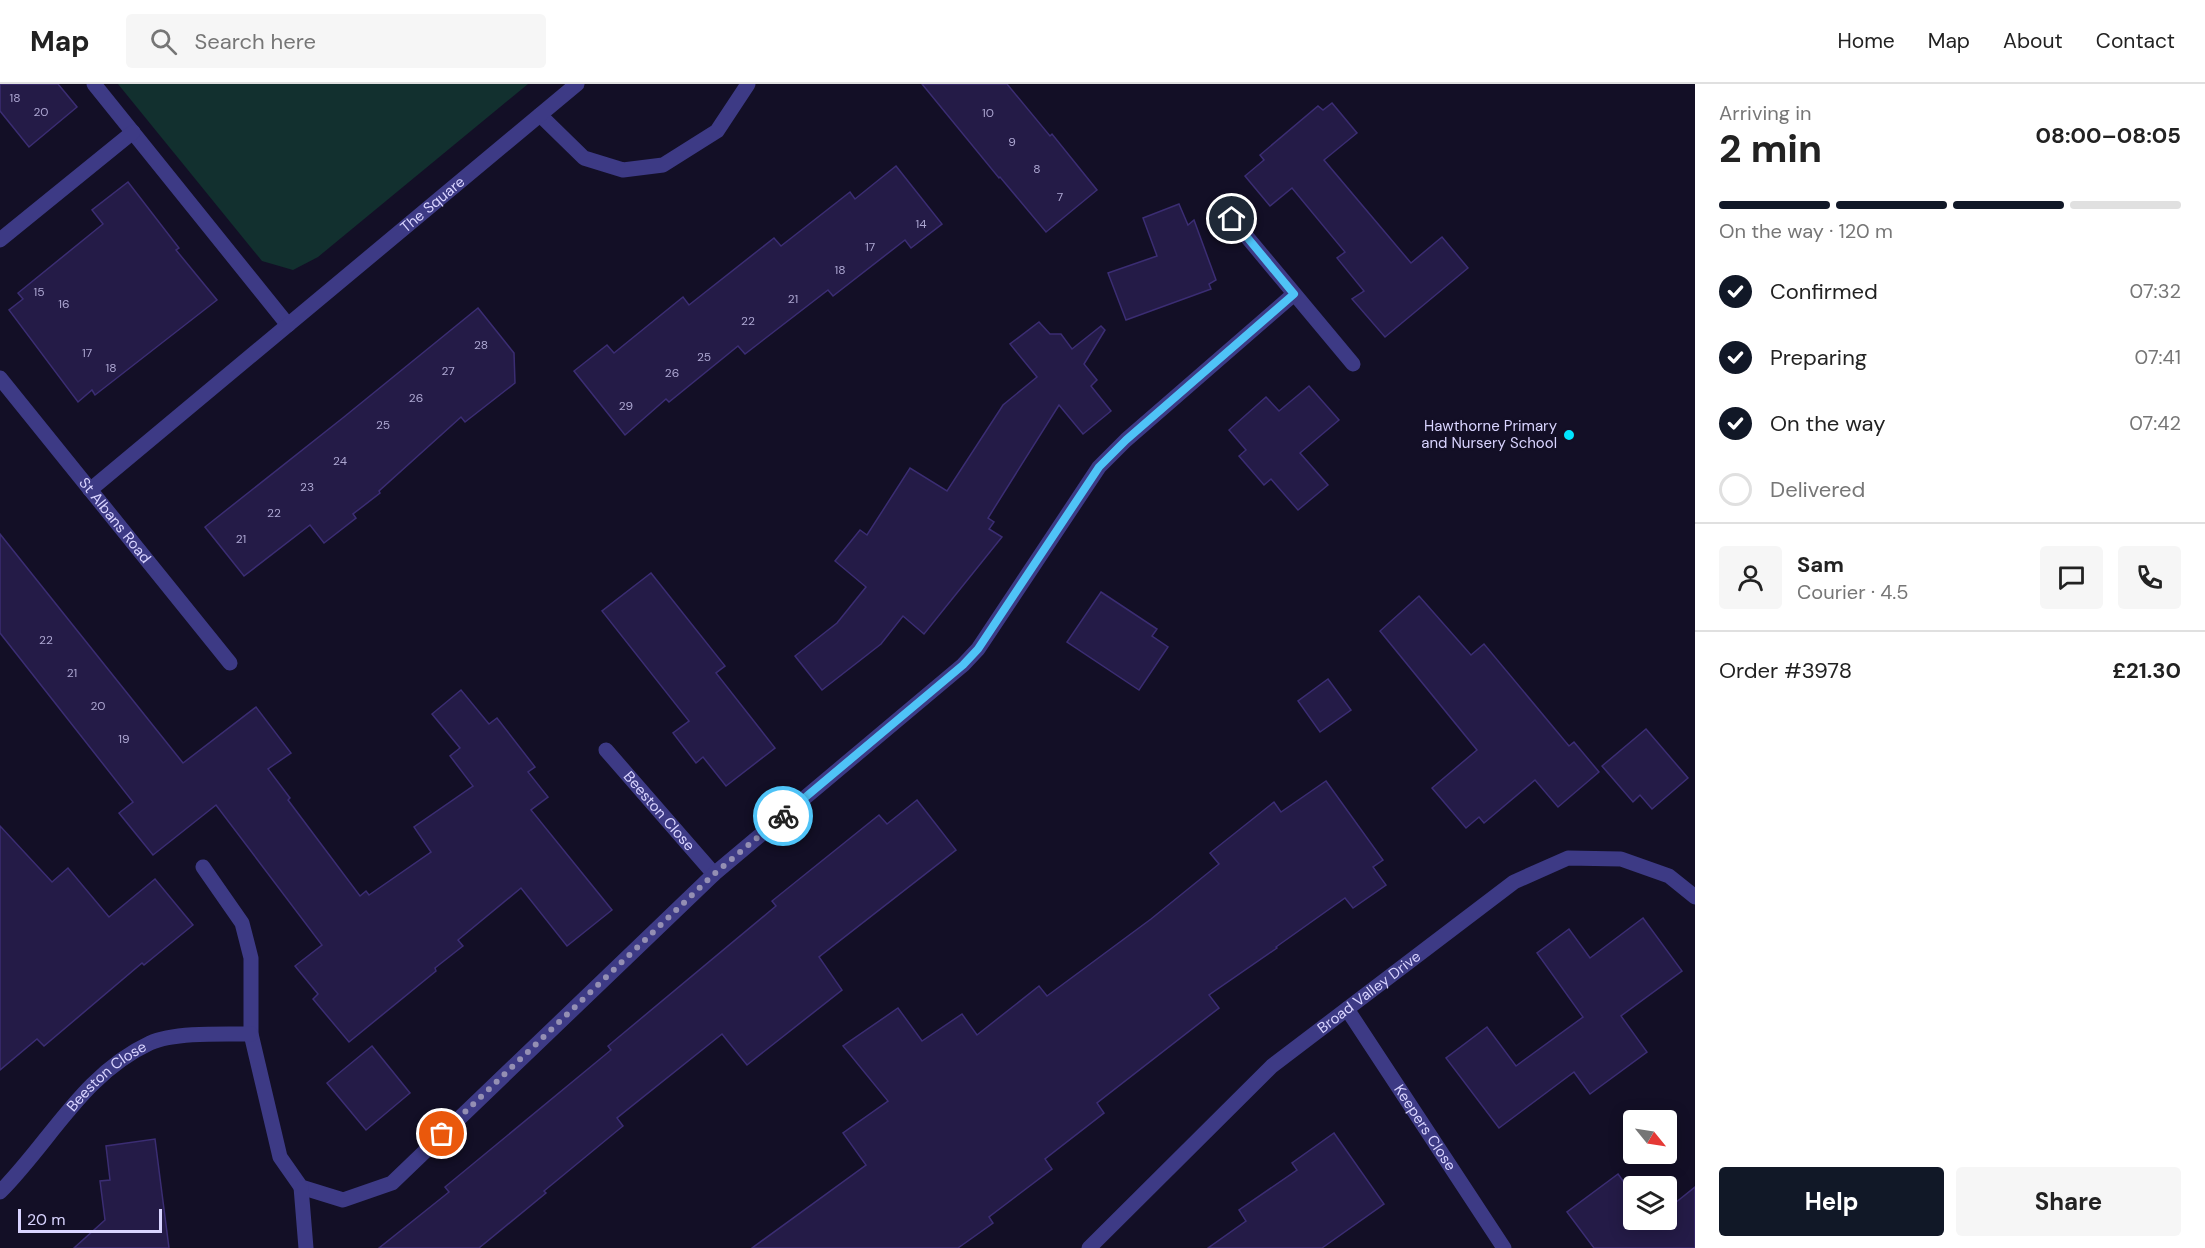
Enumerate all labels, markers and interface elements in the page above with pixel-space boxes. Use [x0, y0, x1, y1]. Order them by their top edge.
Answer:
search box [126, 14, 546, 68]
text: Map [30, 23, 90, 60]
icon: search [147, 25, 180, 58]
text: Search here [195, 27, 316, 56]
text: Home [1837, 27, 1895, 55]
text: Map [1928, 27, 1970, 55]
text: About [2003, 27, 2063, 55]
text: Contact [2096, 27, 2175, 55]
house number: 18 [9, 90, 21, 106]
text: Arriving in [1719, 100, 1811, 126]
house number: 20 [33, 104, 49, 120]
house number: 10 [982, 105, 994, 121]
text: 08:00–08:05 [2036, 121, 2181, 150]
text: 2 min [1719, 123, 1822, 174]
house number: 9 [1008, 134, 1016, 150]
house number: 8 [1033, 161, 1041, 177]
street label: The Square [396, 172, 469, 237]
house number: 7 [1057, 189, 1063, 205]
pin [1206, 193, 1257, 244]
icon: home [1215, 202, 1248, 235]
house number: 14 [915, 216, 927, 232]
text: On the way · 120 m [1719, 218, 1893, 244]
house number: 17 [865, 239, 875, 255]
house number: 18 [834, 262, 846, 278]
icon: check [1719, 275, 1752, 308]
text: Confirmed [1770, 277, 1878, 306]
text: 07:32 [2130, 278, 2181, 304]
house number: 15 [33, 284, 45, 300]
house number: 21 [788, 291, 798, 307]
house number: 16 [58, 296, 70, 312]
house number: 22 [741, 313, 755, 329]
house number: 28 [474, 337, 488, 353]
icon: check [1719, 341, 1752, 374]
text: Preparing [1770, 343, 1867, 372]
text: 07:41 [2135, 344, 2181, 370]
house number: 17 [82, 345, 92, 361]
house number: 25 [697, 349, 711, 365]
house number: 18 [105, 360, 117, 376]
house number: 27 [441, 363, 455, 379]
house number: 26 [665, 365, 679, 381]
house number: 26 [409, 390, 423, 406]
house number: 29 [619, 398, 633, 414]
icon: check [1719, 407, 1752, 440]
text: On the way [1770, 409, 1885, 438]
text: 07:42 [2129, 410, 2181, 436]
place label: Hawthorne Primary and Nursery School [1421, 416, 1558, 453]
house number: 25 [376, 417, 390, 433]
marker: Hawthorne Primary and Nursery School [1562, 428, 1576, 442]
house number: 24 [333, 453, 347, 469]
street label: St Albans Road [74, 473, 156, 567]
text: Delivered [1770, 475, 1865, 504]
house number: 23 [300, 479, 314, 495]
house number: 22 [267, 505, 281, 521]
house number: 21 [236, 531, 246, 547]
button: person [1719, 546, 1782, 609]
button: chat [2040, 546, 2103, 609]
button: phone [2118, 546, 2181, 609]
text: Sam [1797, 550, 1844, 579]
text: Courier · 4.5 [1797, 579, 1909, 605]
house number: 22 [39, 632, 53, 648]
text: Order #3978 [1719, 656, 1852, 685]
text: £21.30 [2112, 656, 2181, 685]
house number: 21 [67, 665, 77, 681]
house number: 20 [90, 698, 106, 714]
house number: 19 [118, 731, 130, 747]
street label: Beeston Close [619, 767, 699, 855]
courier [753, 786, 813, 846]
icon: bike [767, 800, 800, 833]
street label: Broad Valley Drive [1313, 946, 1425, 1038]
street label: Beeston Close [62, 1036, 150, 1116]
street label: Keepers Close [1389, 1081, 1461, 1175]
pin [416, 1108, 467, 1159]
north arrow [1623, 1110, 1677, 1164]
map controls [1623, 1110, 1677, 1230]
icon: bag [425, 1117, 458, 1150]
button: Help [1719, 1167, 1944, 1236]
button: Share [1956, 1167, 2181, 1236]
button: layers [1623, 1176, 1677, 1230]
scale bar [18, 1206, 162, 1234]
text: 20 m [27, 1209, 66, 1230]

